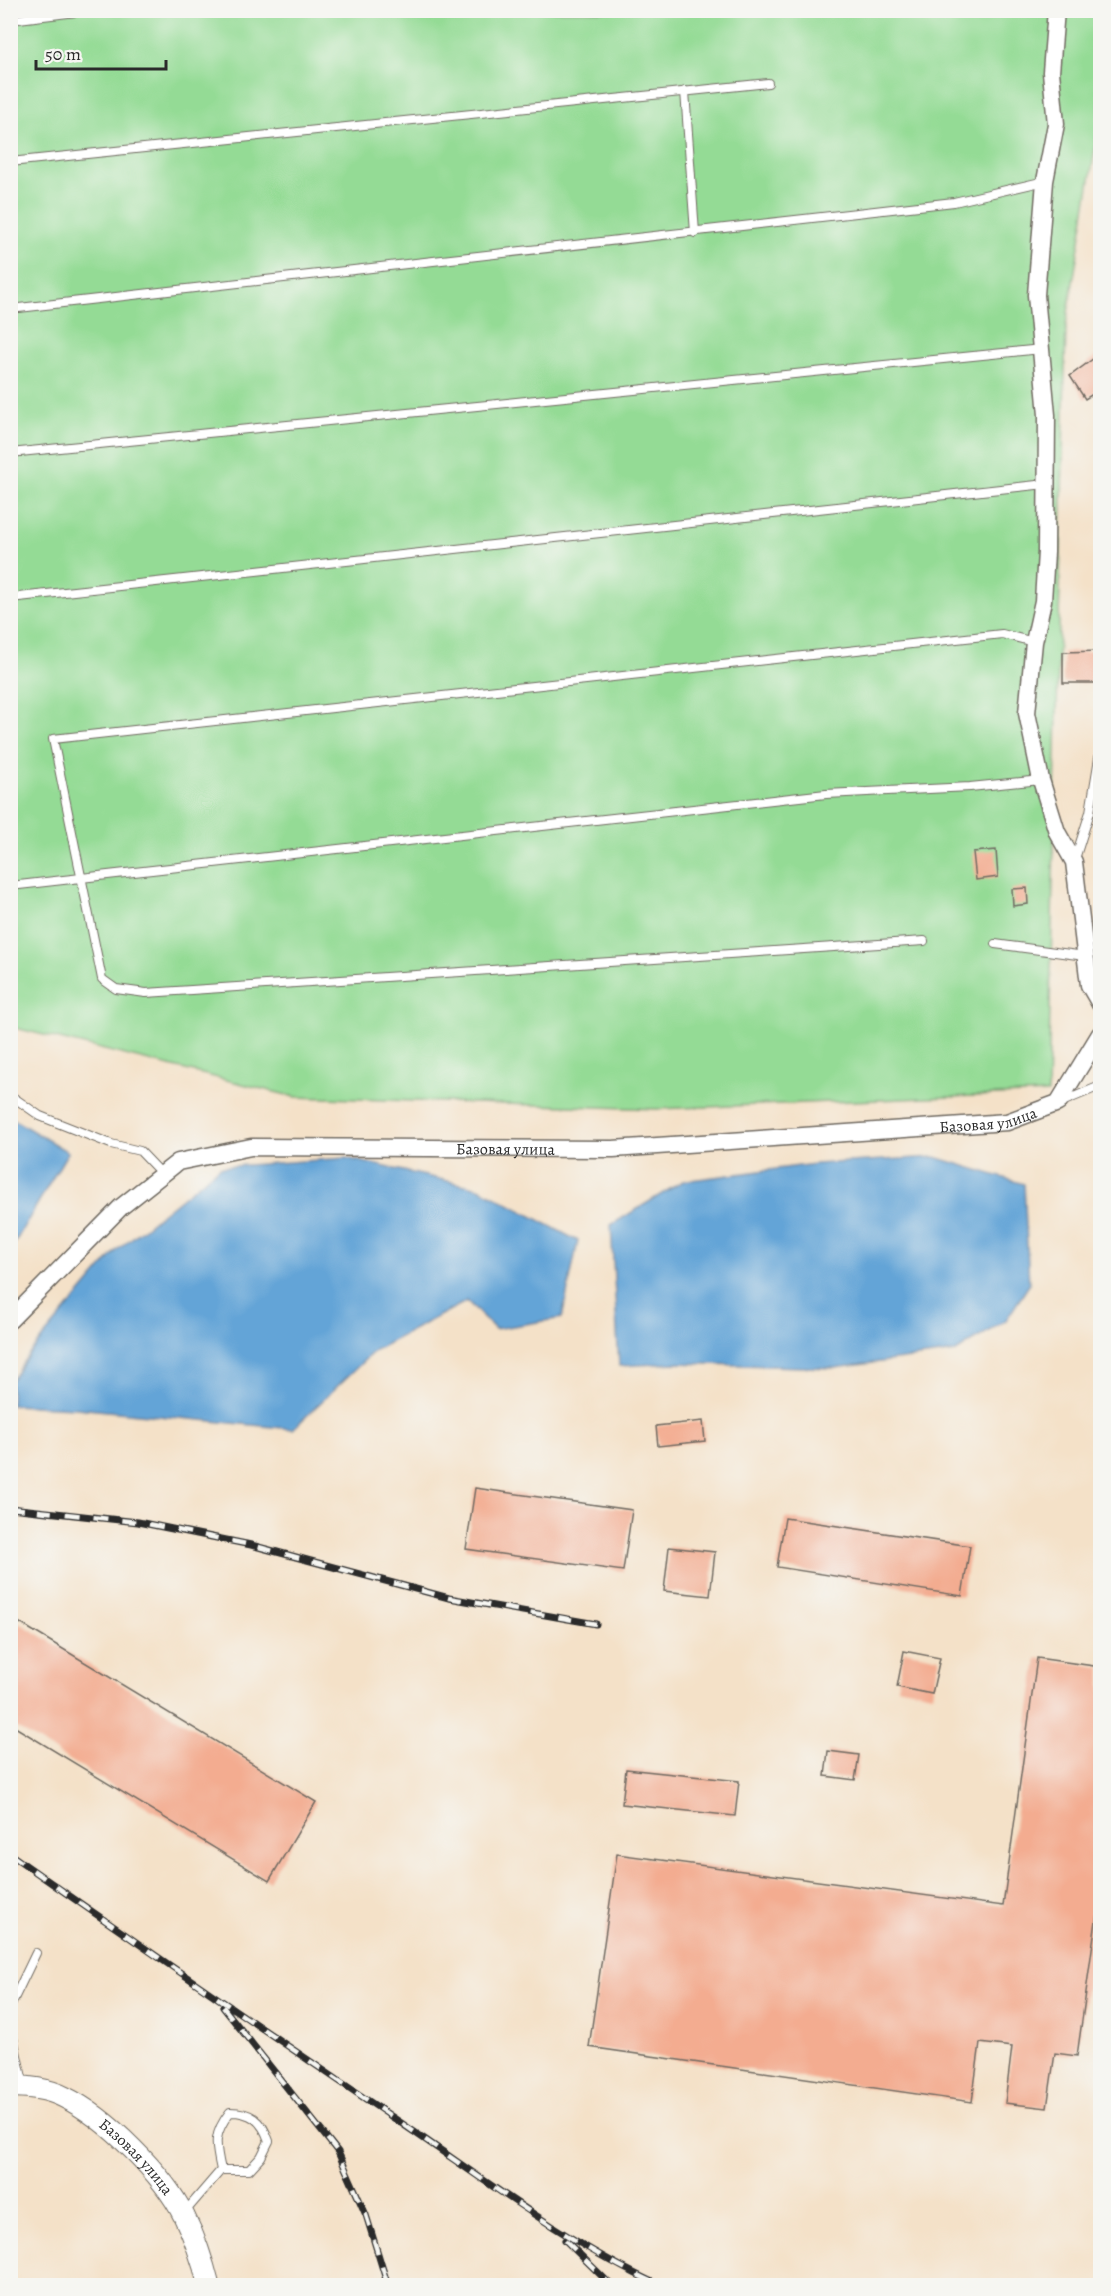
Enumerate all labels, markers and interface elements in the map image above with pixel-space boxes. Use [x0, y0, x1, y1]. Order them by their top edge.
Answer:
scale bar [36, 33, 166, 71]
text: 50 m [45, 42, 81, 66]
street label: Базовая улица [939, 1102, 1041, 1139]
street label: Базовая улица [456, 1138, 555, 1161]
street label: Базовая улица [94, 2114, 179, 2200]

